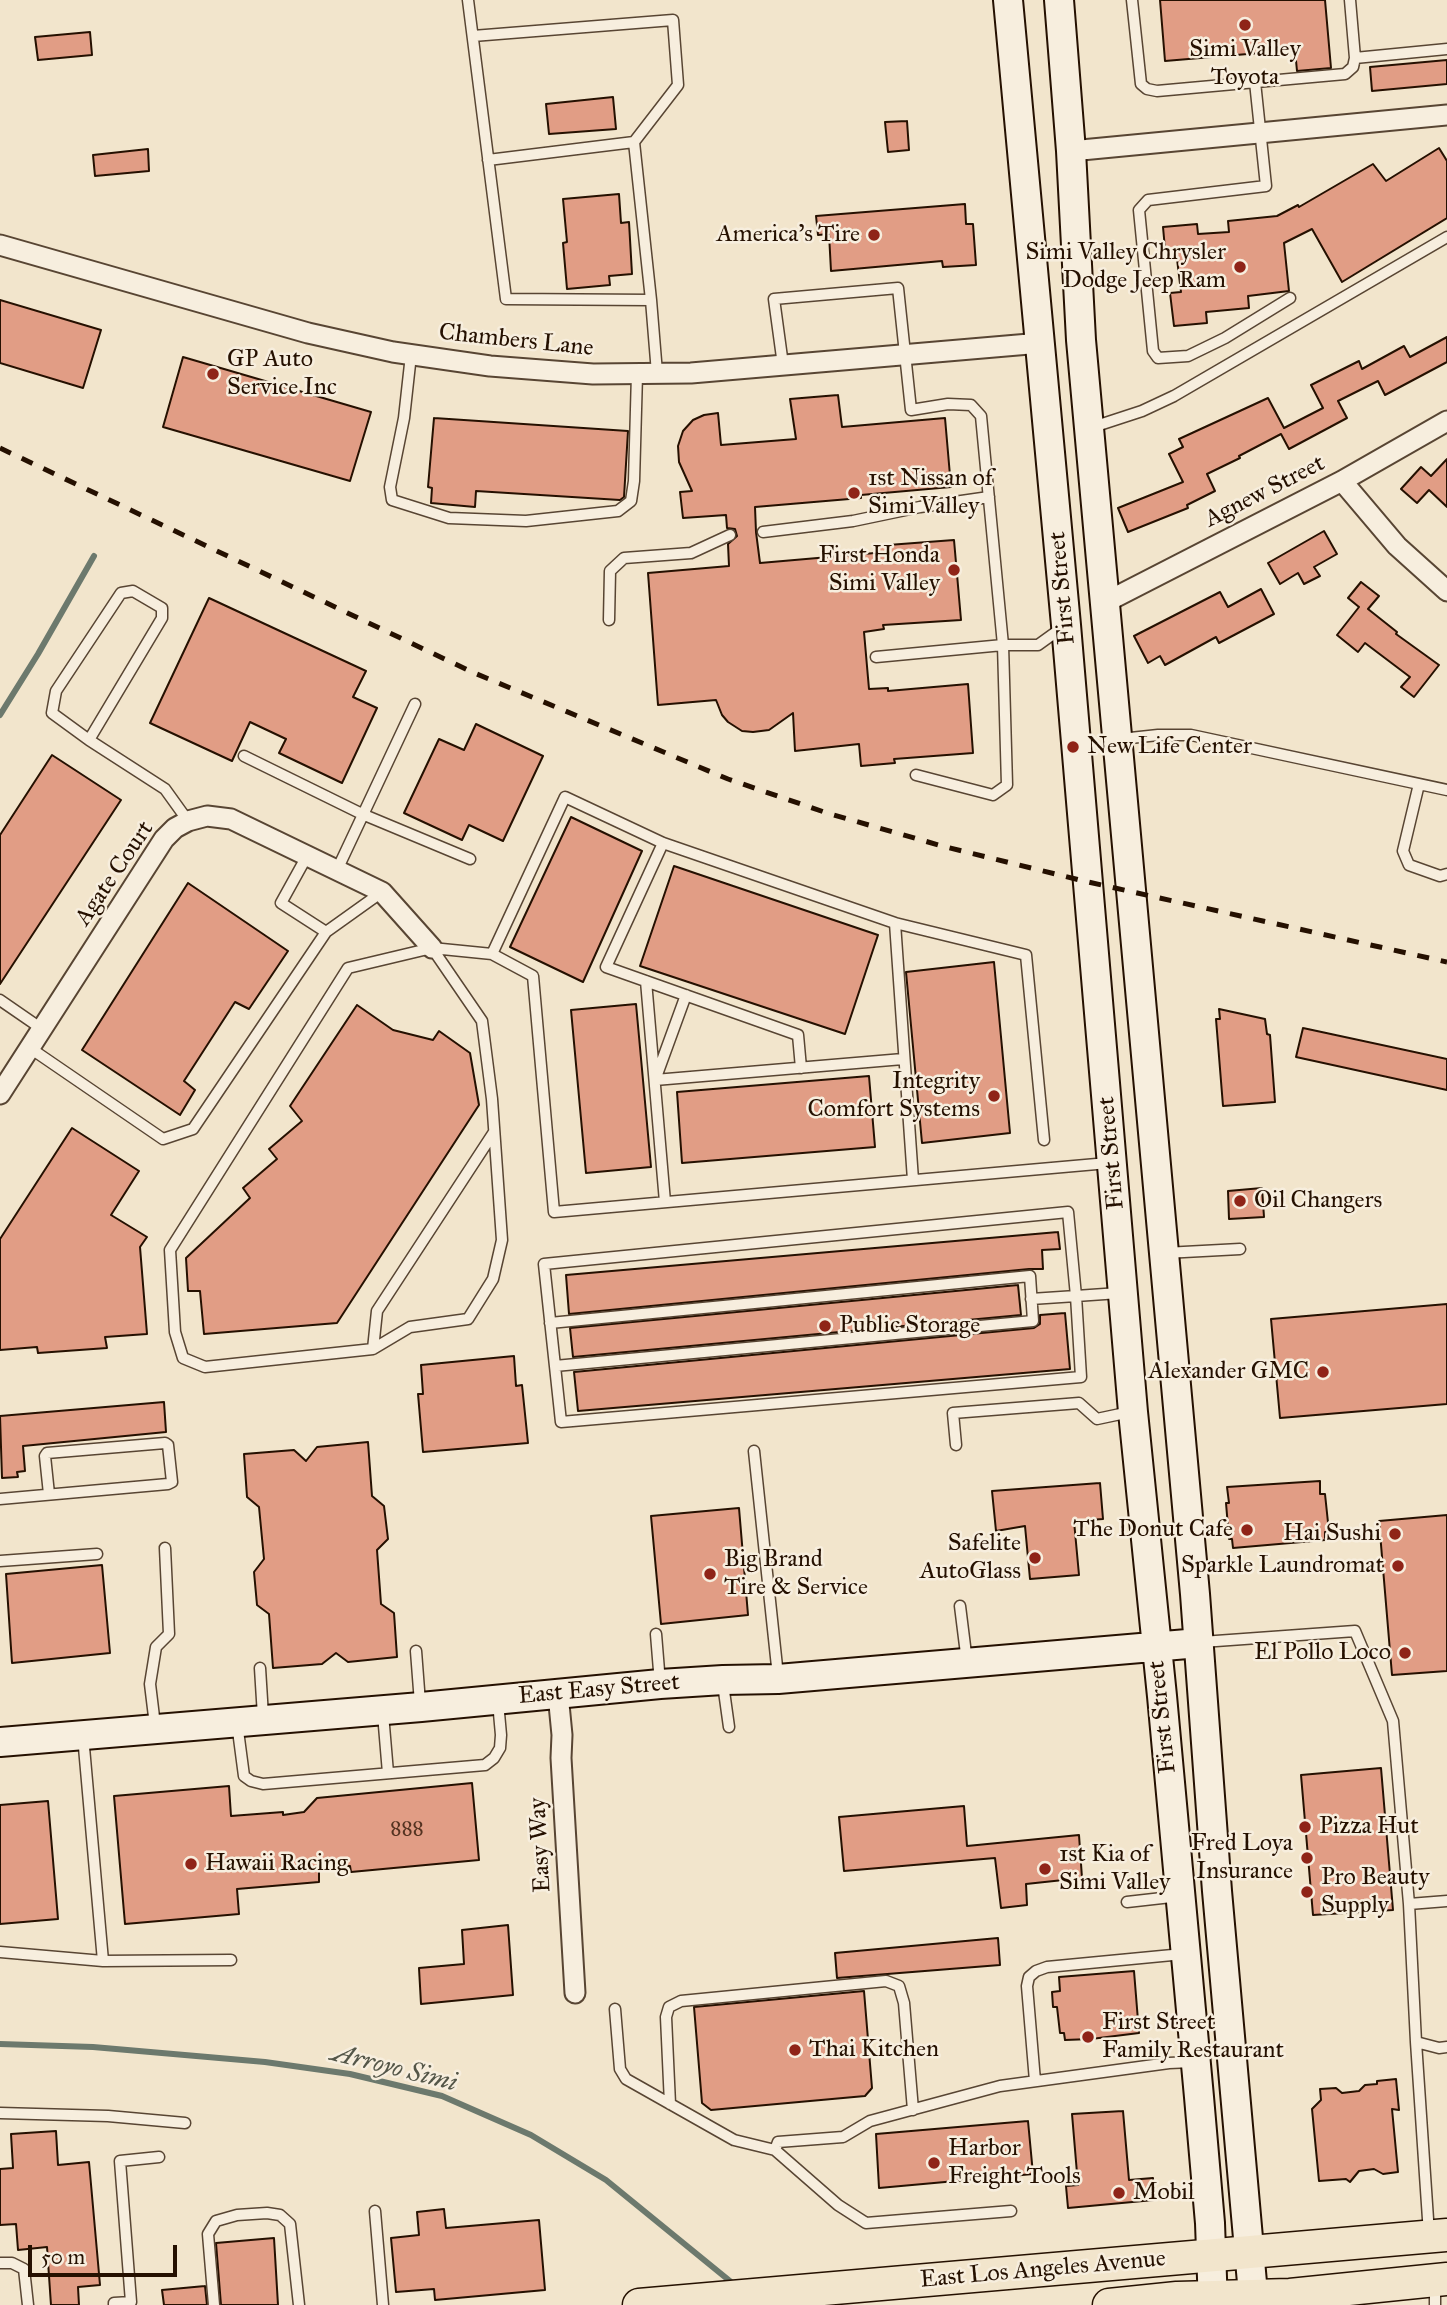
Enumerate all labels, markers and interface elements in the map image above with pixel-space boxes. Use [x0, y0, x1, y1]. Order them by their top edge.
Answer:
marker: Simi Valley Toyota [1237, 17, 1253, 33]
place label: Simi Valley Toyota [1189, 36, 1301, 92]
place label: America's Tire [716, 221, 860, 249]
marker: America's Tire [866, 227, 882, 243]
place label: Simi Valley Chrysler Dodge Jeep Ram [1025, 239, 1226, 295]
marker: Simi Valley Chrysler Dodge Jeep Ram [1232, 259, 1248, 275]
street label: Chambers Lane [437, 319, 595, 363]
place label: GP Auto Service Inc [227, 346, 337, 402]
marker: GP Auto Service Inc [205, 366, 221, 382]
street label: Agnew Street [1200, 449, 1330, 535]
place label: 1st Nissan of Simi Valley [868, 465, 993, 521]
marker: 1st Nissan of Simi Valley [846, 485, 862, 501]
street label: First Street [1044, 530, 1082, 646]
place label: First Honda Simi Valley [818, 542, 940, 598]
marker: First Honda Simi Valley [946, 562, 962, 578]
place label: New Life Center [1087, 733, 1252, 761]
marker: New Life Center [1065, 739, 1081, 755]
street label: Agate Court [69, 816, 161, 932]
place label: Integrity Comfort Systems [807, 1068, 980, 1124]
marker: Integrity Comfort Systems [986, 1088, 1002, 1104]
street label: First Street [1093, 1095, 1131, 1211]
place label: Oil Changers [1254, 1187, 1382, 1215]
marker: Oil Changers [1232, 1193, 1248, 1209]
place label: Public Storage [839, 1312, 980, 1340]
marker: Public Storage [817, 1318, 833, 1334]
place label: Alexander GMC [1148, 1358, 1309, 1386]
marker: Alexander GMC [1315, 1364, 1331, 1380]
place label: The Donut Cafe [1073, 1516, 1233, 1544]
place label: Hai Sushi [1283, 1520, 1381, 1548]
marker: The Donut Cafe [1239, 1522, 1255, 1538]
marker: Hai Sushi [1387, 1526, 1403, 1542]
place label: Safelite AutoGlass [920, 1530, 1021, 1586]
place label: Big Brand Tire & Service [724, 1546, 868, 1602]
marker: Safelite AutoGlass [1027, 1550, 1043, 1566]
place label: Sparkle Laundromat [1181, 1552, 1384, 1580]
marker: Sparkle Laundromat [1390, 1558, 1406, 1574]
marker: Big Brand Tire & Service [702, 1566, 718, 1582]
place label: El Pollo Loco [1254, 1639, 1391, 1667]
marker: El Pollo Loco [1397, 1645, 1413, 1661]
street label: First Street [1143, 1659, 1183, 1775]
street label: East Easy Street [517, 1669, 681, 1711]
street label: Easy Way [524, 1797, 558, 1893]
place label: Pizza Hut [1319, 1813, 1419, 1841]
house number: 888 [390, 1817, 424, 1843]
marker: Pizza Hut [1297, 1819, 1313, 1835]
place label: Fred Loya Insurance [1191, 1830, 1293, 1886]
place label: 1st Kia of Simi Valley [1059, 1841, 1170, 1897]
place label: Hawaii Racing [205, 1850, 348, 1878]
marker: Fred Loya Insurance [1299, 1850, 1315, 1866]
marker: Hawaii Racing [183, 1856, 199, 1872]
marker: 1st Kia of Simi Valley [1037, 1861, 1053, 1877]
place label: Pro Beauty Supply [1321, 1864, 1429, 1920]
marker: Pro Beauty Supply [1299, 1884, 1315, 1900]
place label: First Street Family Restaurant [1102, 2009, 1284, 2065]
marker: First Street Family Restaurant [1080, 2029, 1096, 2045]
place label: Thai Kitchen [809, 2036, 939, 2064]
water label: Arroyo Simi [328, 2038, 460, 2100]
marker: Thai Kitchen [787, 2042, 803, 2058]
place label: Harbor Freight Tools [948, 2135, 1081, 2191]
marker: Harbor Freight Tools [926, 2155, 942, 2171]
place label: Mobil [1133, 2179, 1194, 2207]
marker: Mobil [1111, 2185, 1127, 2201]
scale bar [32, 2232, 180, 2276]
text: 50 m [41, 2244, 85, 2270]
street label: East Los Angeles Avenue [919, 2245, 1167, 2295]

